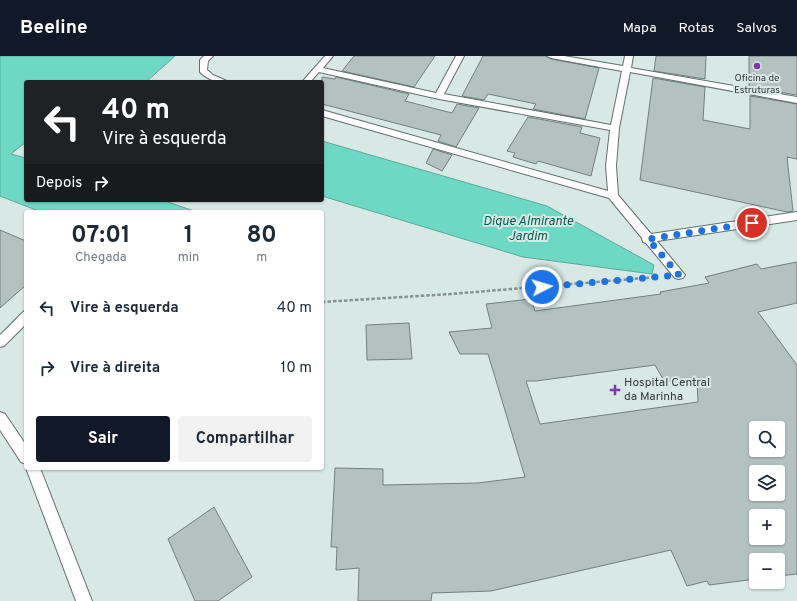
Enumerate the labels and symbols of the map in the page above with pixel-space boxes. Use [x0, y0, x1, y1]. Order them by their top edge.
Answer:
marker: Oficina de Estruturas [752, 61, 762, 71]
place label: Oficina de Estruturas [734, 72, 780, 97]
pin [735, 206, 769, 240]
water label: Dique Almirante Jardim [483, 214, 573, 245]
position arrow [521, 266, 563, 308]
place label: Hospital Central da Marinha [624, 375, 710, 405]
marker: Hospital Central da Marinha [609, 384, 621, 396]

